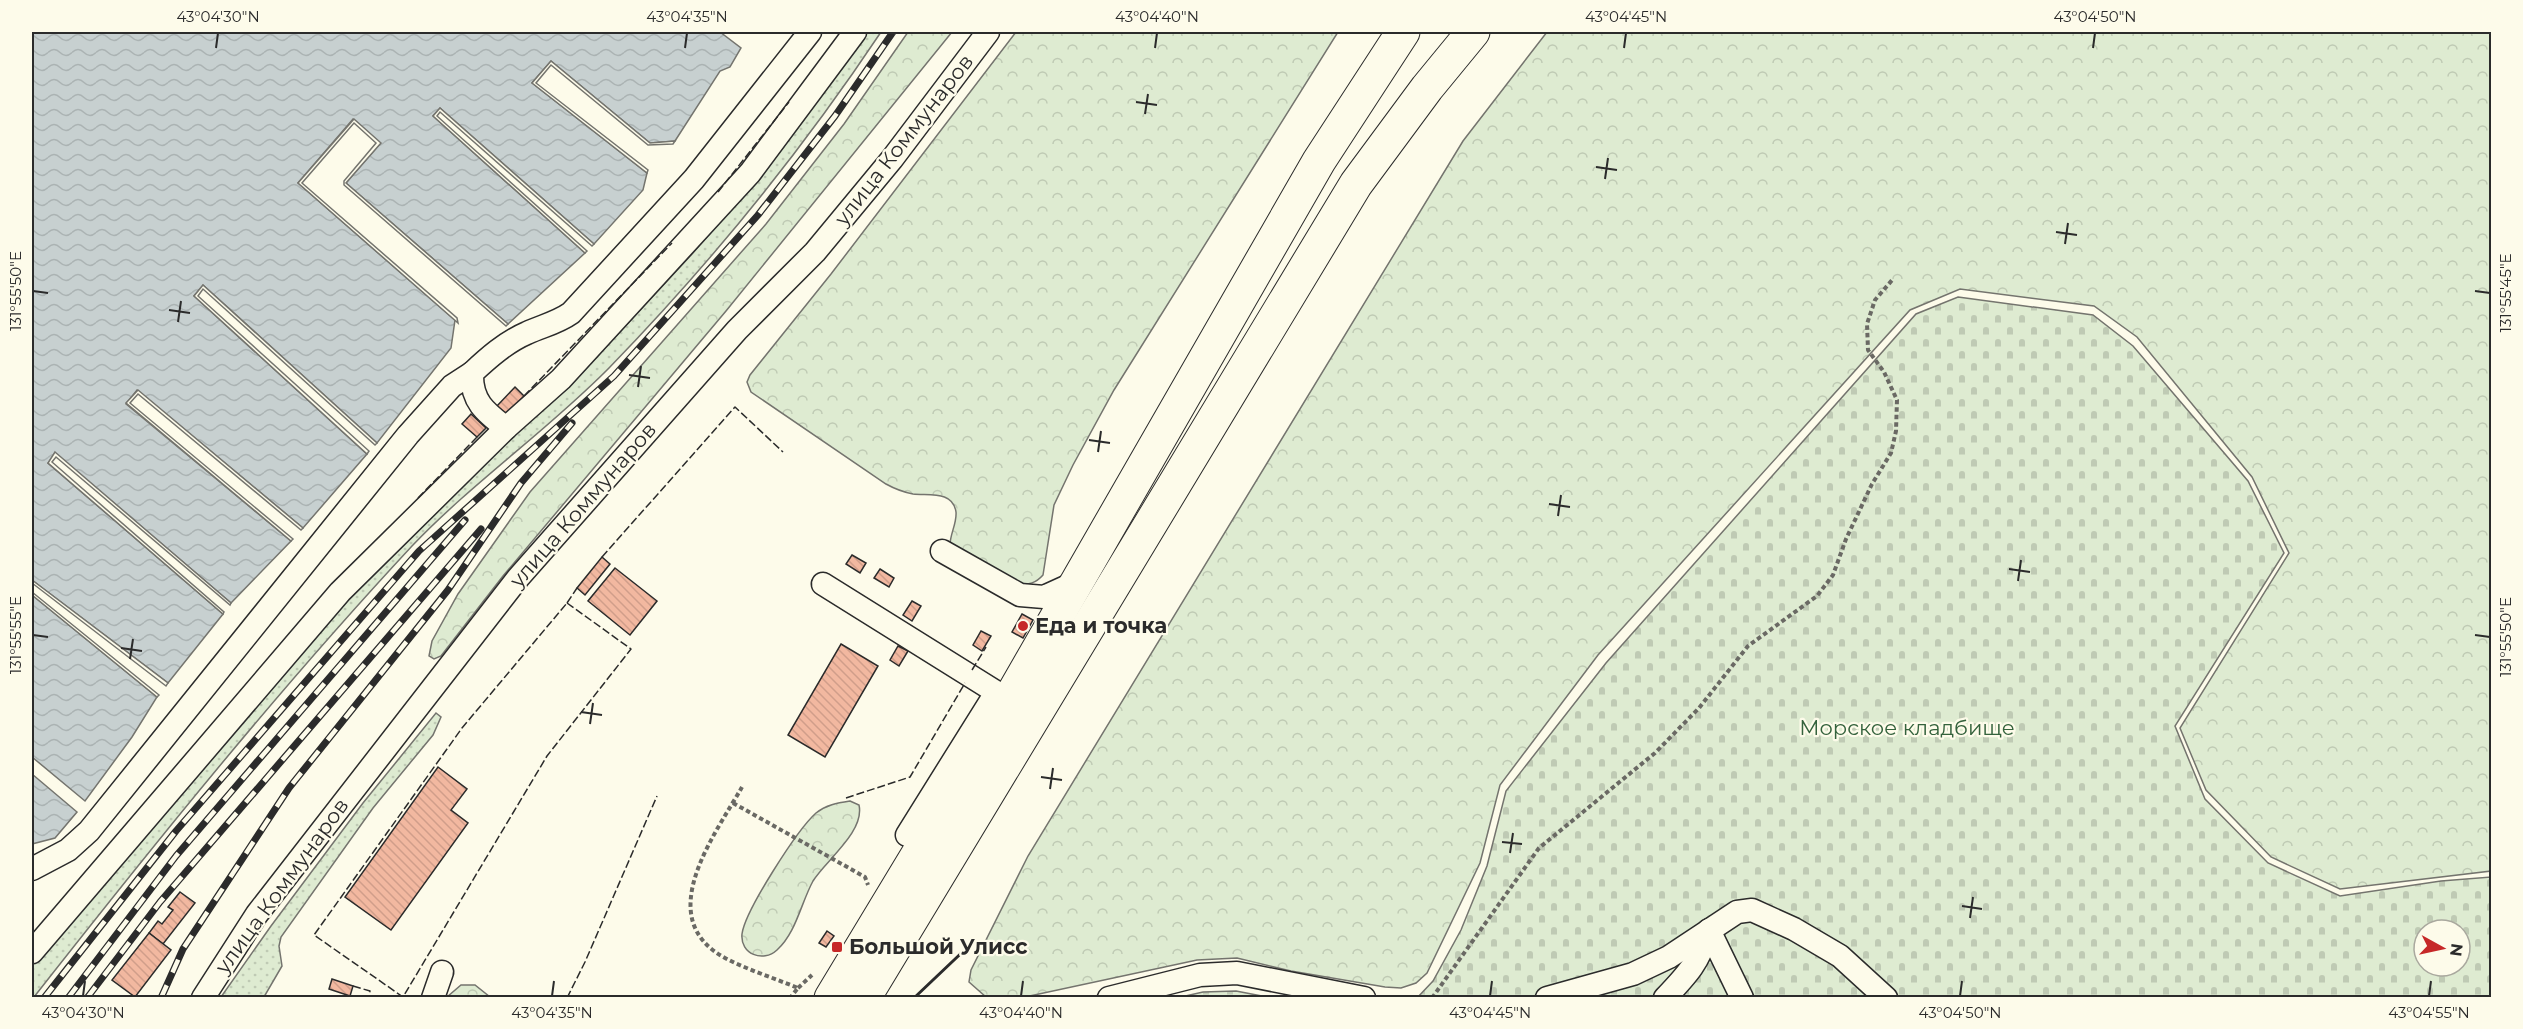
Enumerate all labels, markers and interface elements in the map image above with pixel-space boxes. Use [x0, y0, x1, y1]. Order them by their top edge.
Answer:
text: 43°04'30"N [176, 7, 260, 26]
text: 43°04'35"N [646, 7, 728, 26]
text: 43°04'40"N [1115, 7, 1199, 26]
text: 43°04'45"N [1585, 7, 1667, 26]
text: 43°04'50"N [2053, 7, 2137, 26]
street label: улица Коммунаров [828, 49, 978, 231]
text: 131°55'50"E [6, 251, 25, 331]
text: 131°55'45"E [2496, 253, 2515, 333]
street label: улица Коммунаров [504, 417, 661, 593]
text: 131°55'55"E [6, 596, 25, 674]
text: 131°55'50"E [2496, 597, 2515, 677]
place label: Еда и точка [1035, 613, 1167, 638]
marker: Еда и точка [1016, 619, 1030, 633]
park label: Морское кладбище [1799, 715, 2015, 740]
street label: улица Коммунаров [209, 793, 354, 979]
north arrow [2412, 918, 2472, 978]
place label: Большой Улисс [849, 934, 1028, 959]
marker: Большой Улисс [830, 940, 844, 954]
text: N [2446, 942, 2467, 958]
text: 43°04'30"N [41, 1003, 125, 1022]
text: 43°04'35"N [511, 1003, 593, 1022]
text: 43°04'40"N [979, 1003, 1063, 1022]
text: 43°04'45"N [1449, 1003, 1531, 1022]
text: 43°04'50"N [1918, 1003, 2002, 1022]
text: 43°04'55"N [2388, 1003, 2470, 1022]

